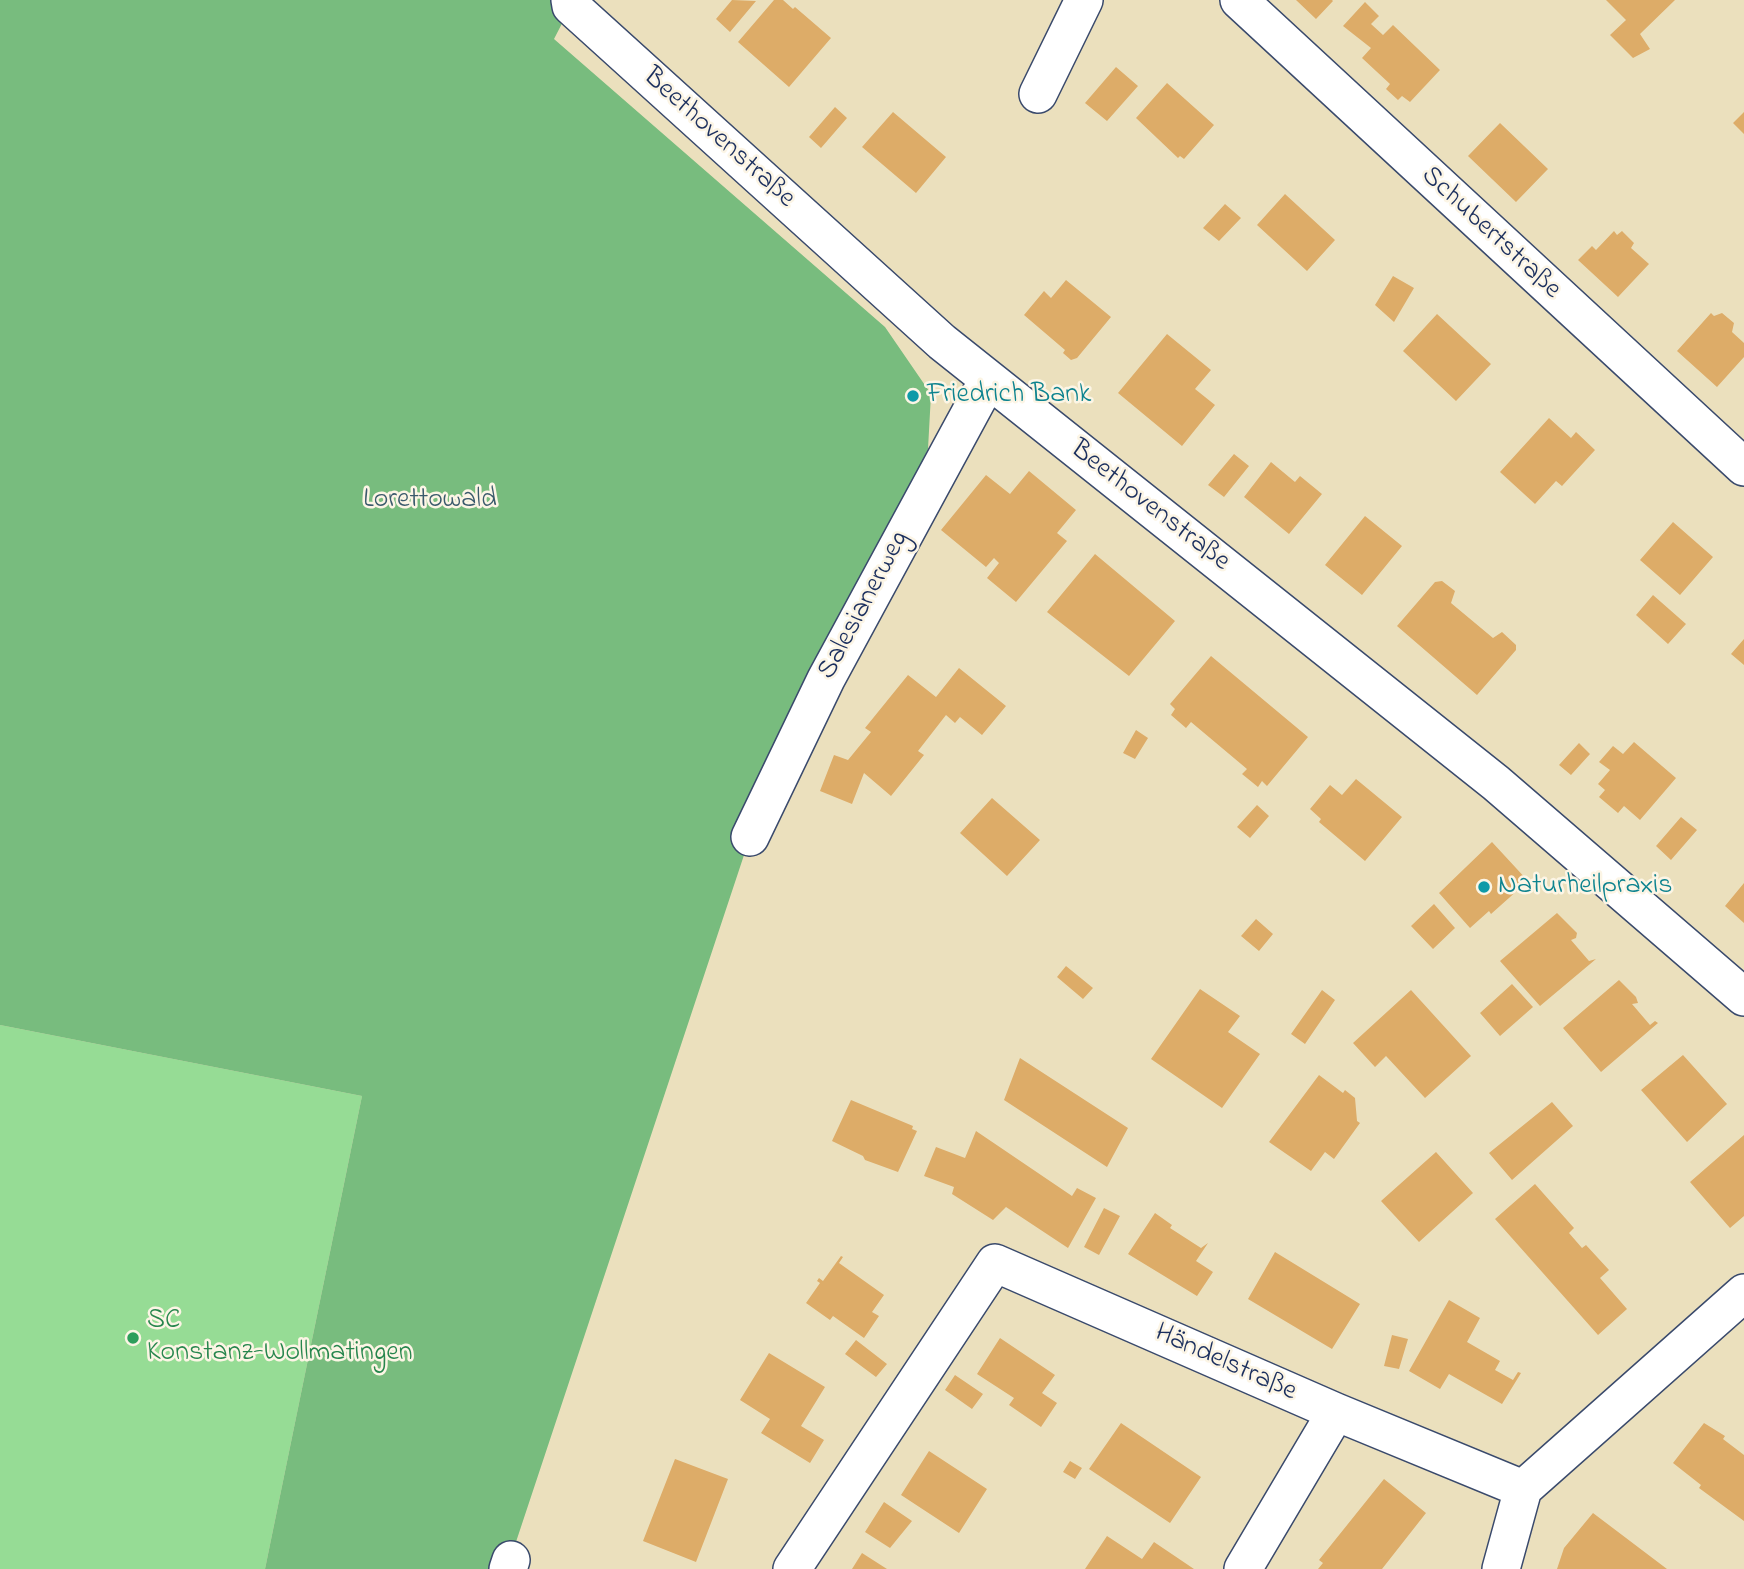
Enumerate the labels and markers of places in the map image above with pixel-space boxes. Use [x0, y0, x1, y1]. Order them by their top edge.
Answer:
place label: Friedrich Bank [927, 379, 1091, 413]
marker: Friedrich Bank [905, 388, 921, 404]
place label: Naturheilpraxis [1498, 870, 1672, 904]
marker: Naturheilpraxis [1476, 879, 1492, 895]
place label: SC Konstanz-Wollmatingen [147, 1305, 413, 1371]
marker: SC Konstanz-Wollmatingen [125, 1330, 141, 1346]

